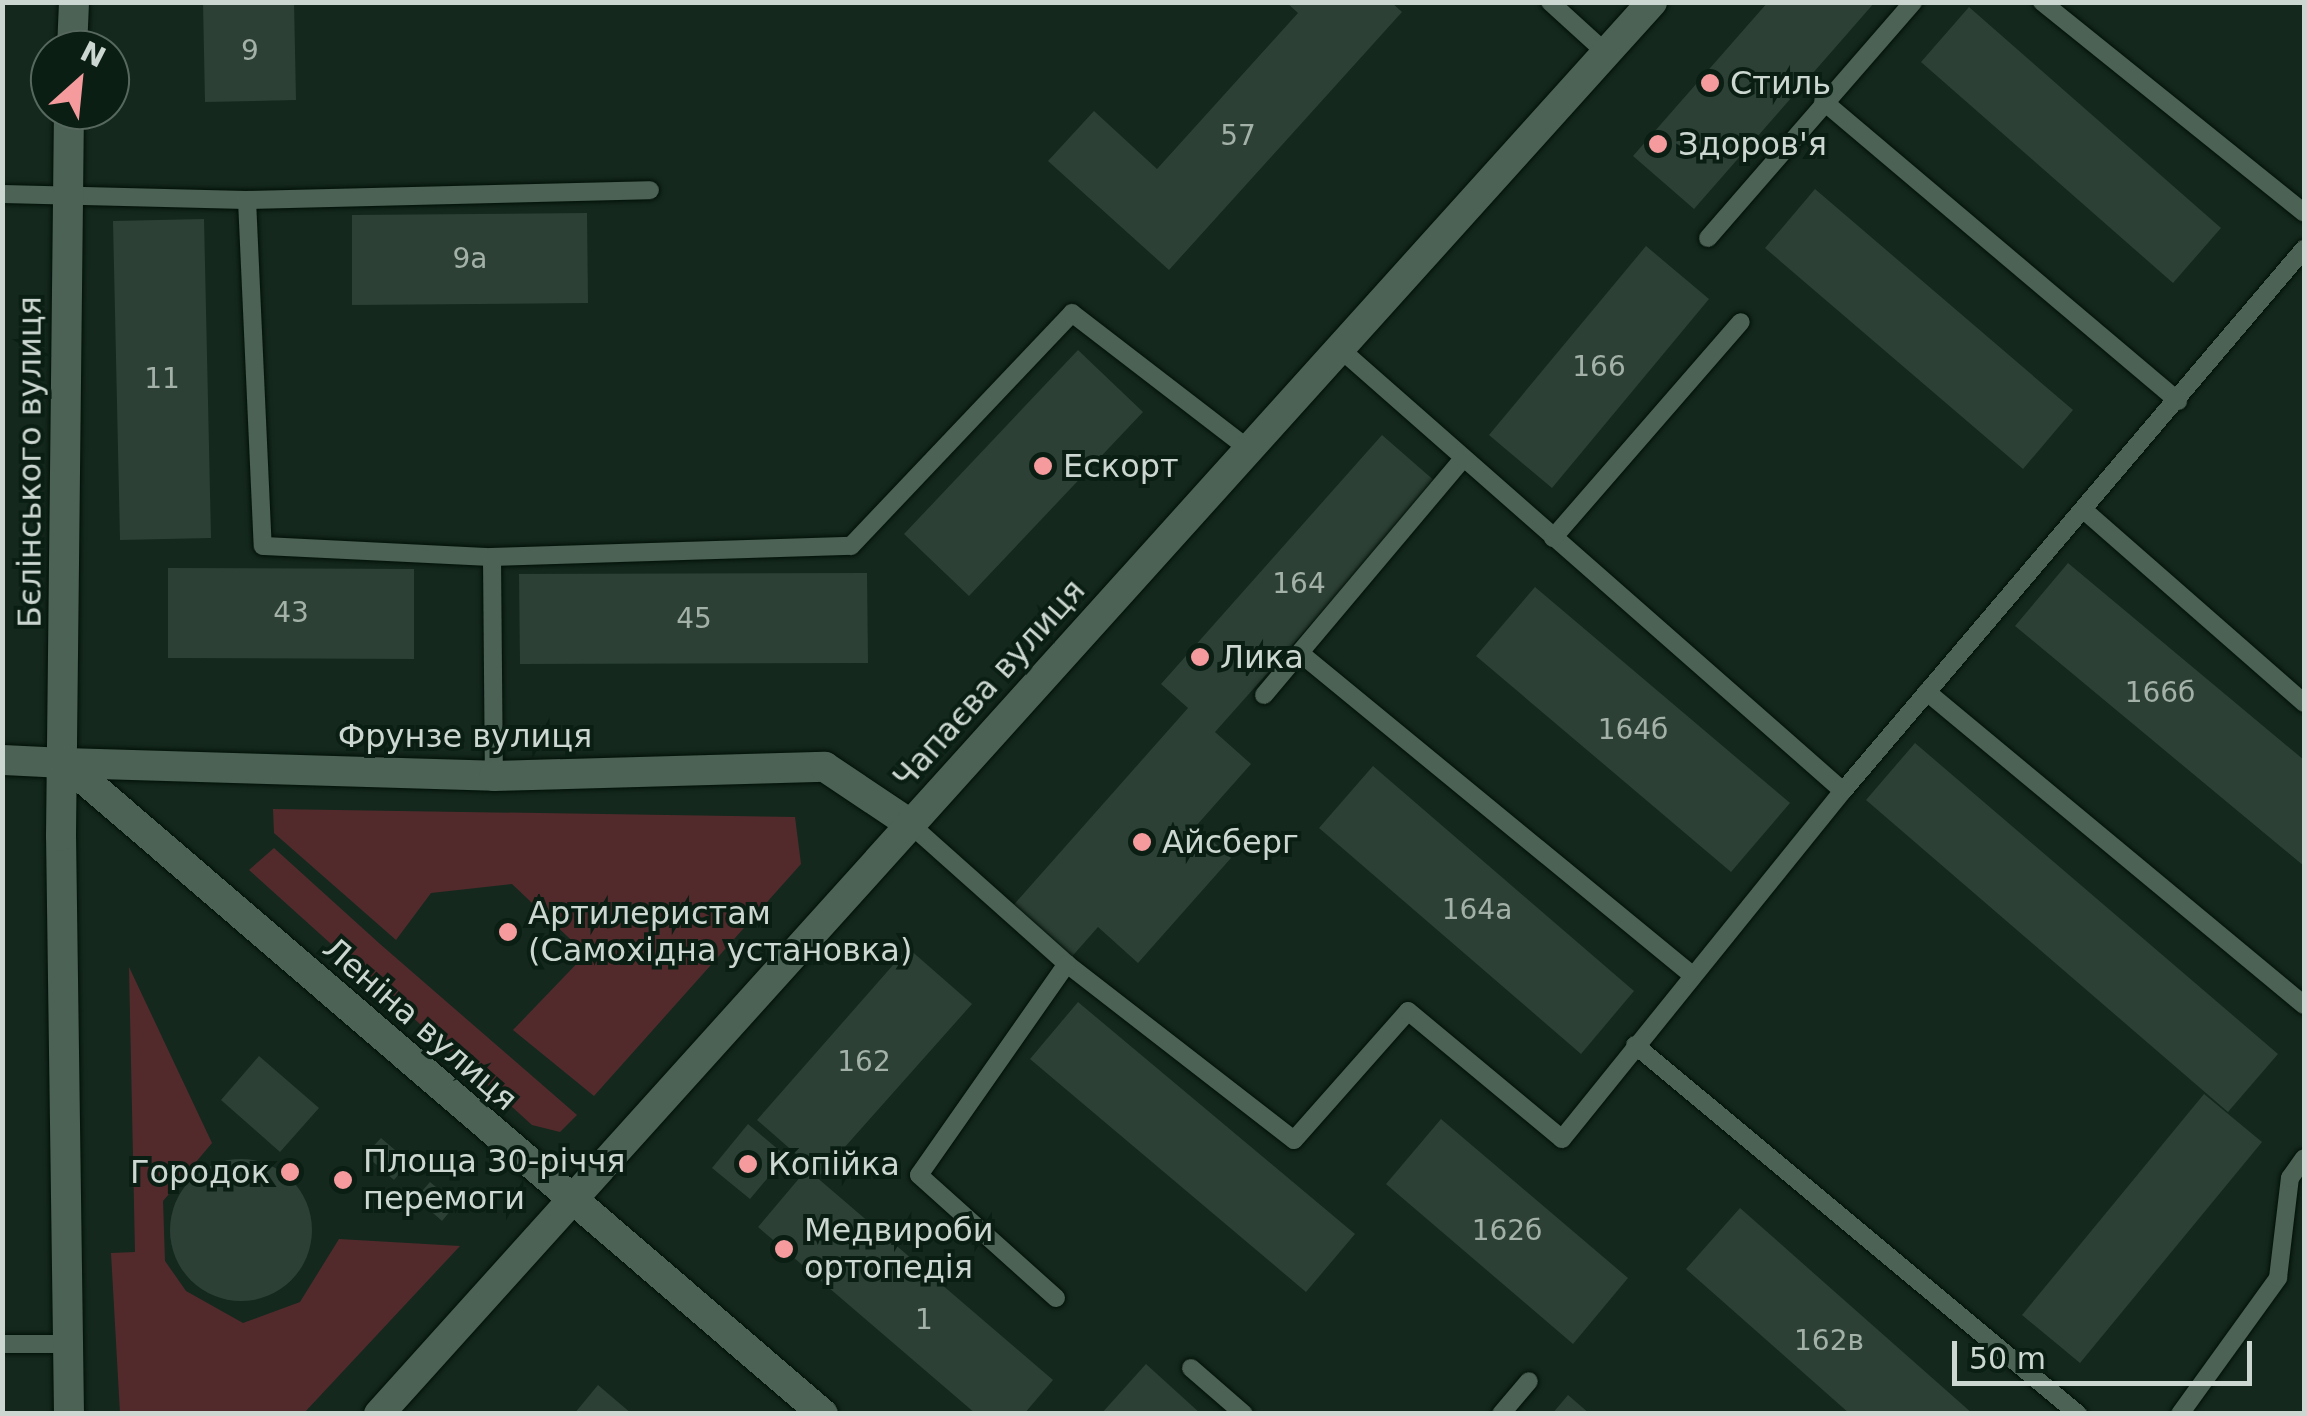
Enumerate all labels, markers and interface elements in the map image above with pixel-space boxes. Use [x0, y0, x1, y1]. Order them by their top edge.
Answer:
north arrow [30, 30, 130, 130]
house number: 9 [241, 34, 259, 68]
text: N [75, 35, 111, 75]
place label: Стиль [1730, 64, 1831, 102]
marker: Стиль [1699, 72, 1721, 94]
house number: 57 [1220, 119, 1256, 153]
place label: Здоров'я [1678, 125, 1827, 163]
marker: Здоров'я [1647, 133, 1669, 155]
house number: 9а [453, 242, 487, 276]
street label: Бєлінського вулиця [11, 296, 49, 628]
house number: 166 [1572, 350, 1626, 384]
house number: 11 [144, 362, 180, 396]
place label: Ескорт [1063, 447, 1179, 485]
marker: Ескорт [1032, 455, 1054, 477]
house number: 164 [1272, 567, 1326, 601]
street label: Чапаєва вулиця [885, 571, 1093, 797]
house number: 43 [273, 596, 309, 630]
house number: 45 [676, 602, 712, 636]
place label: Лика [1220, 638, 1304, 676]
marker: Лика [1189, 646, 1211, 668]
house number: 166б [2125, 676, 2195, 710]
house number: 164б [1598, 713, 1668, 747]
street label: Фрунзе вулиця [338, 717, 592, 755]
place label: Айсберг [1162, 823, 1299, 861]
marker: Айсберг [1131, 831, 1153, 853]
house number: 164а [1442, 893, 1512, 927]
place label: Артилеристам (Самохідна установка) [528, 895, 912, 970]
marker: Артилеристам (Самохідна установка) [497, 921, 519, 943]
street label: Леніна вулиця [315, 929, 525, 1119]
house number: 162 [837, 1045, 891, 1079]
place label: Площа 30-річчя перемоги [363, 1143, 626, 1218]
place label: Копійка [768, 1145, 900, 1183]
place label: Городок [130, 1153, 270, 1191]
marker: Копійка [737, 1153, 759, 1175]
marker: Городок [279, 1161, 301, 1183]
marker: Площа 30-річчя перемоги [332, 1169, 354, 1191]
place label: Медвироби ортопедія [804, 1212, 994, 1287]
house number: 162б [1472, 1214, 1542, 1248]
marker: Медвироби ортопедія [773, 1238, 795, 1260]
house number: 1 [915, 1303, 933, 1337]
scale bar [1957, 1321, 2257, 1383]
house number: 162в [1794, 1324, 1864, 1358]
text: 50 m [1969, 1341, 2046, 1376]

